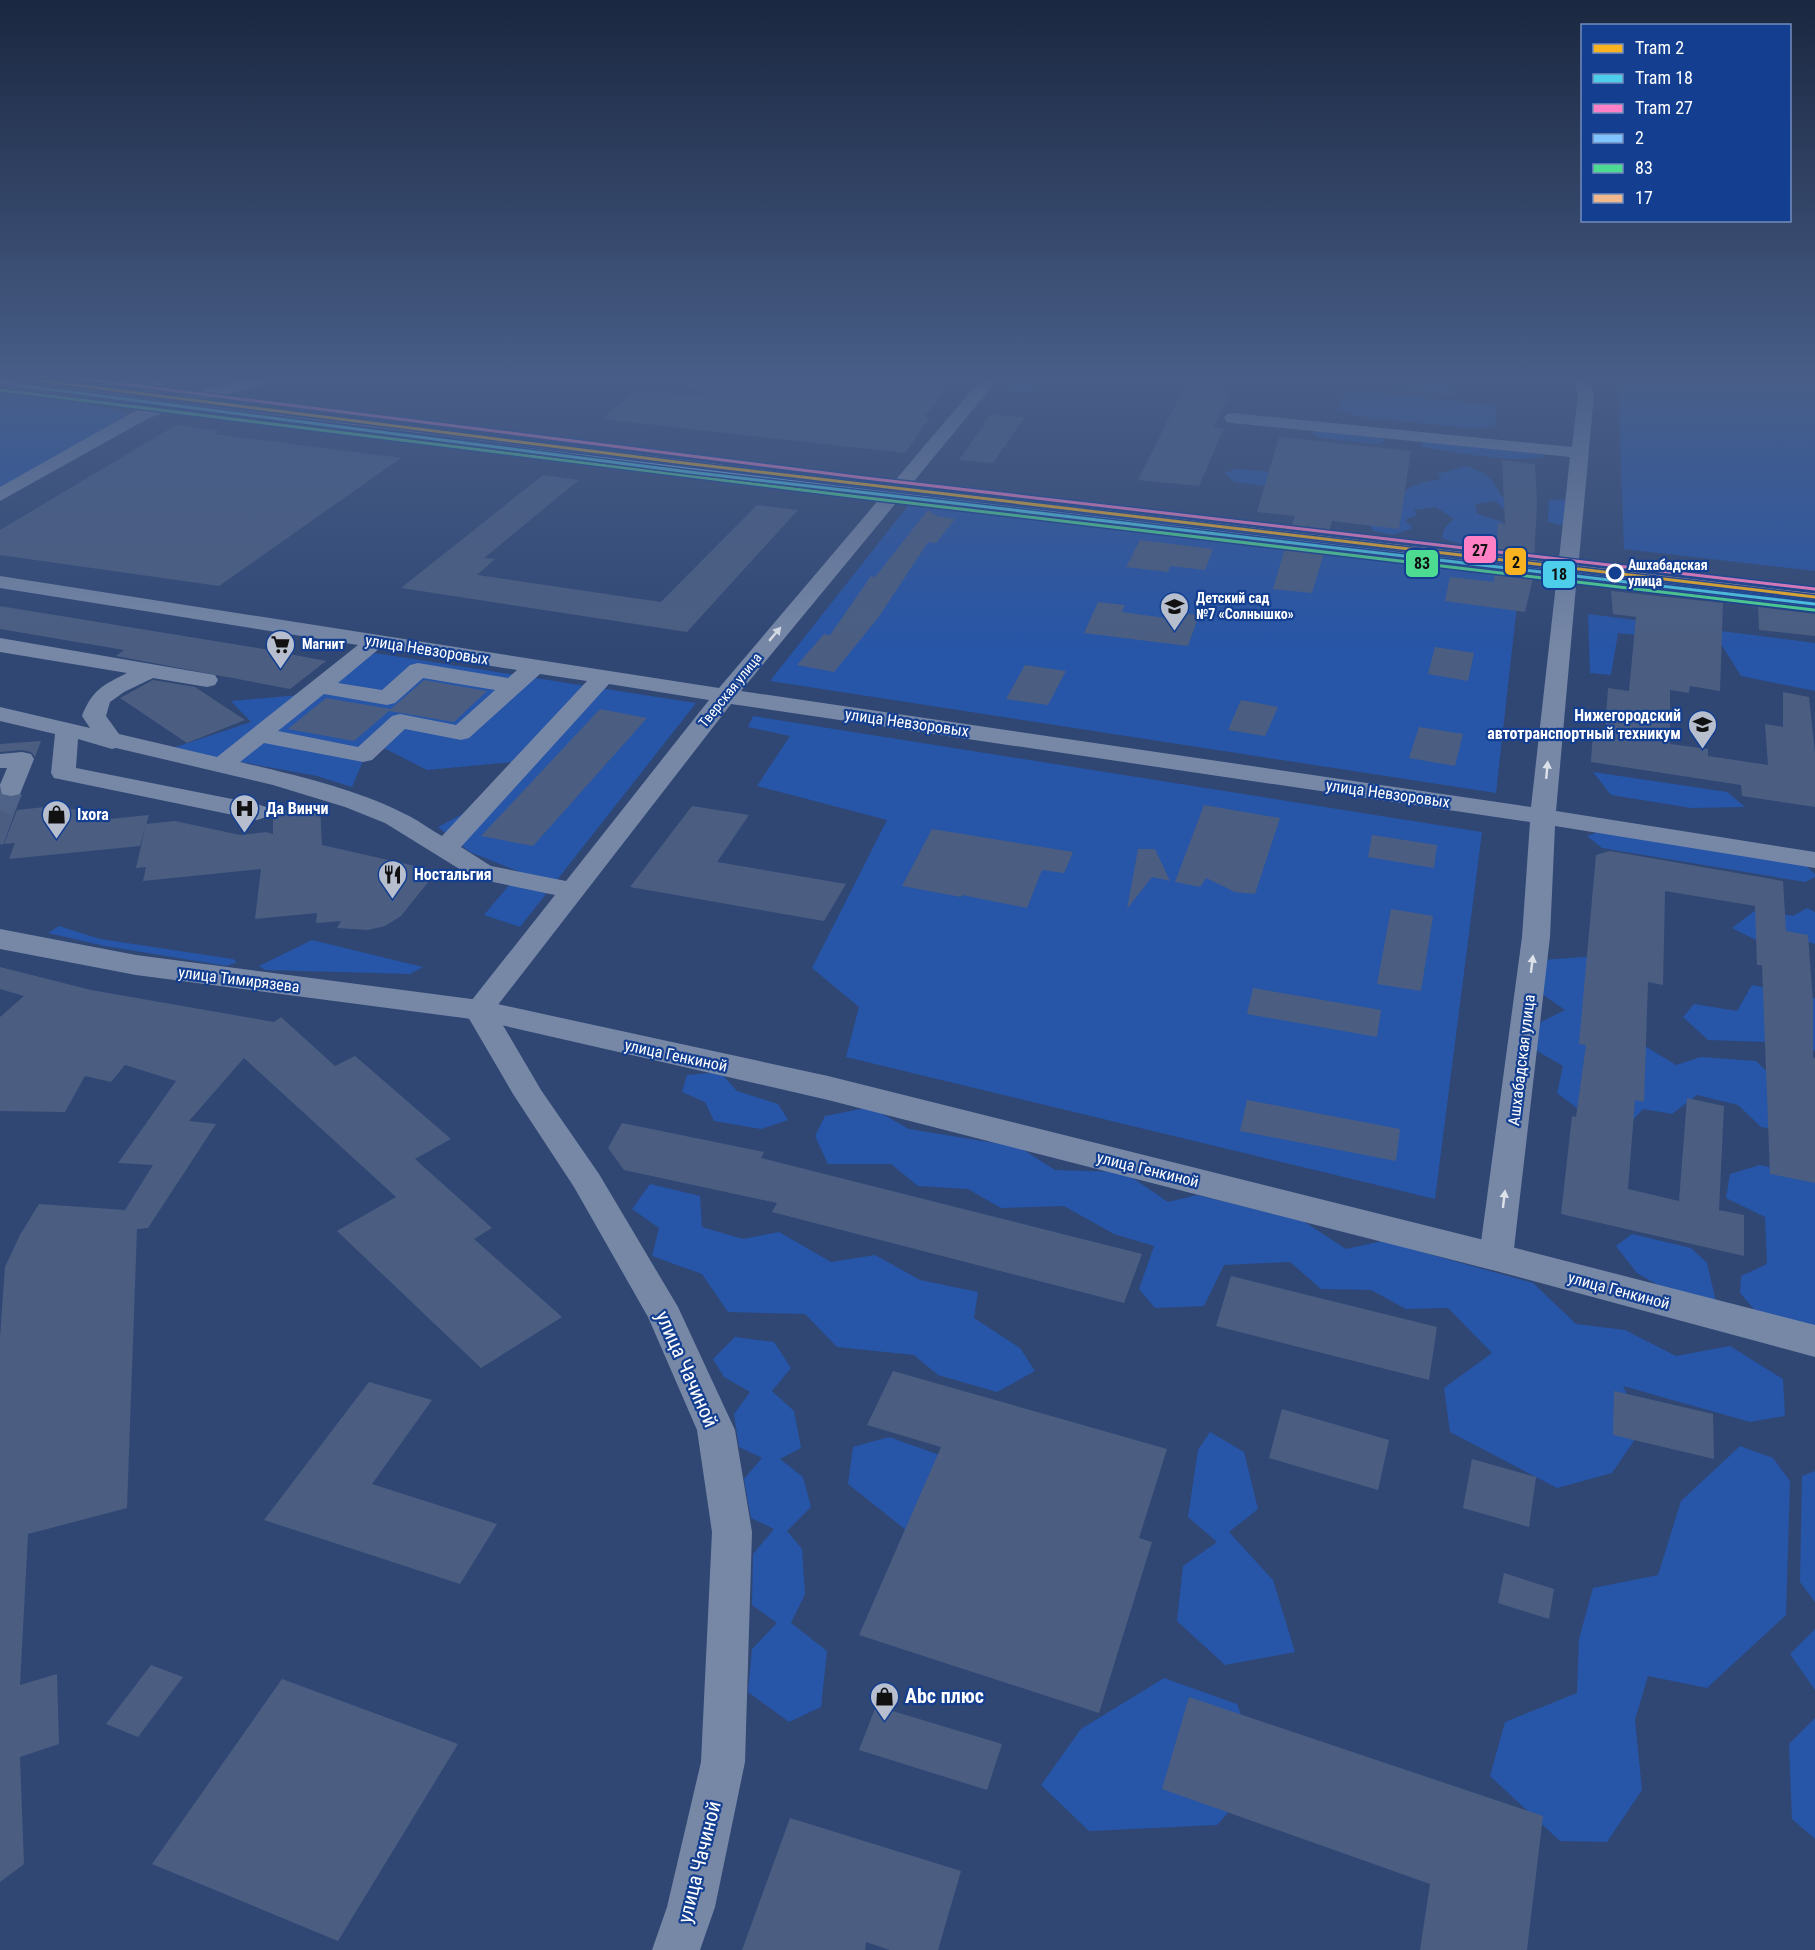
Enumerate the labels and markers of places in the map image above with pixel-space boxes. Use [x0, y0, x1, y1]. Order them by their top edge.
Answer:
place label: Ашхабадская улица [1628, 557, 1708, 589]
marker: Ашхабадская улица [1606, 564, 1624, 582]
school or university icon: Детский сад №7 «Солнышко» [1159, 590, 1191, 632]
place label: Детский сад №7 «Солнышко» [1196, 590, 1294, 622]
supermarket icon: Магнит [265, 628, 297, 670]
place label: Магнит [302, 636, 345, 652]
place label: Нижегородский автотранспортный техникум [1487, 706, 1681, 743]
school or university icon: Нижегородский автотранспортный техникум [1686, 708, 1718, 750]
hospital icon: Да Винчи [229, 792, 261, 834]
shop icon: Ixora [40, 798, 72, 840]
place label: Да Винчи [266, 799, 329, 818]
place label: Ixora [77, 805, 109, 824]
restaurant icon: Ностальгия [377, 858, 409, 900]
place label: Ностальгия [414, 865, 492, 884]
shop icon: Аbc плюс [868, 1680, 900, 1722]
place label: Аbc плюс [905, 1684, 984, 1708]

